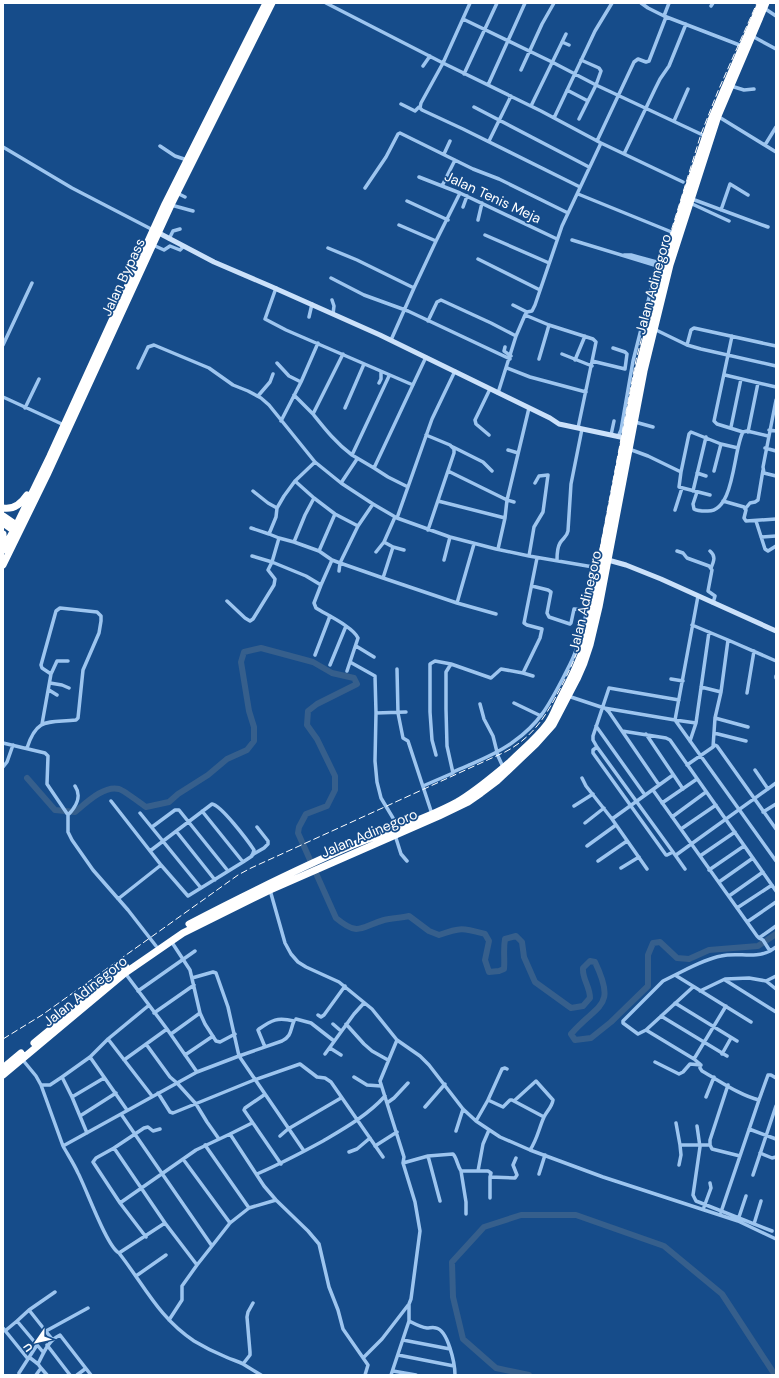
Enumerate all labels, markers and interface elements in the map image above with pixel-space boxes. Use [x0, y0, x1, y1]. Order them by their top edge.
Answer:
street label: Jalan Tenis Meja [442, 167, 544, 227]
street label: Jalan Adinegoro [631, 232, 675, 336]
street label: Jalan Bypass [97, 235, 149, 319]
street label: Jalan Adinegoro [565, 549, 605, 653]
street label: Jalan Adinegoro [318, 805, 420, 861]
street label: Jalan Adinegoro [39, 952, 131, 1030]
north arrow [16, 1322, 56, 1362]
text: U [20, 1341, 36, 1355]

